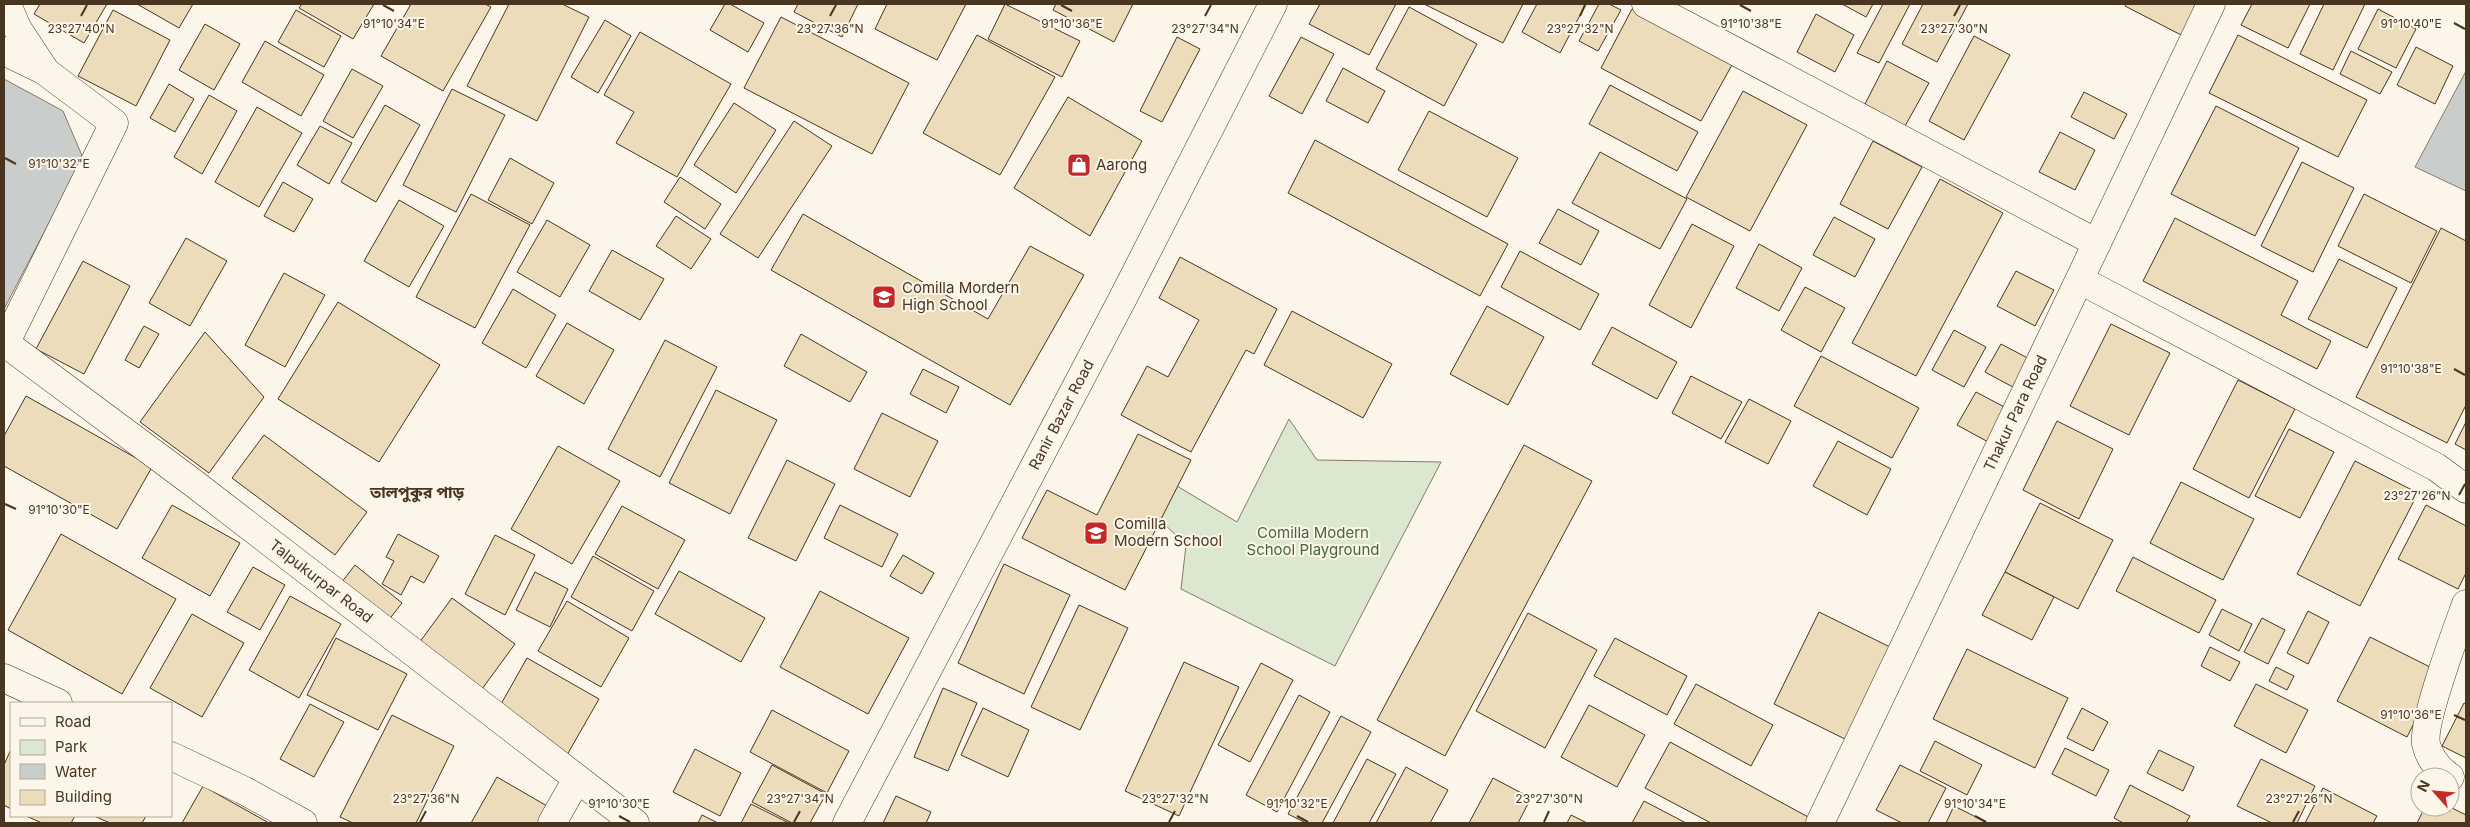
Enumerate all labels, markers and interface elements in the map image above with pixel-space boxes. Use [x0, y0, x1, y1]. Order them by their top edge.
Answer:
text: 91°10'34"E [363, 16, 425, 31]
text: 91°10'36"E [1041, 16, 1103, 31]
text: 91°10'38"E [1720, 16, 1782, 31]
text: 91°10'40"E [2380, 16, 2442, 31]
text: 23°27'40"N [48, 21, 114, 36]
text: 23°27'36"N [796, 21, 864, 36]
text: 23°27'34"N [1171, 21, 1239, 36]
text: 23°27'32"N [1546, 21, 1614, 36]
text: 23°27'30"N [1920, 21, 1988, 36]
shop icon: Aarong [1066, 152, 1092, 178]
place label: Aarong [1096, 155, 1147, 174]
text: 91°10'32"E [28, 156, 90, 171]
place label: Comilla Mordern High School [902, 278, 1019, 314]
school or university icon: Comilla Mordern High School [871, 284, 897, 310]
street label: Thakur Para Road [1979, 352, 2051, 474]
street label: Ranir Bazar Road [1024, 357, 1098, 473]
text: 91°10'38"E [2380, 361, 2442, 376]
district label: তালপুকুর পাড় [369, 482, 464, 503]
text: 23°27'26"N [2383, 488, 2451, 503]
text: 91°10'30"E [28, 502, 90, 517]
place label: Comilla Modern School [1114, 514, 1222, 550]
school or university icon: Comilla Modern School [1083, 520, 1109, 546]
park label: Comilla Modern School Playground [1247, 523, 1379, 559]
street label: Talpukurpar Road [266, 535, 377, 627]
legend [10, 702, 172, 817]
text: 91°10'36"E [2380, 707, 2442, 722]
text: Road [55, 712, 91, 731]
text: Park [55, 737, 88, 756]
text: Water [55, 762, 97, 781]
north arrow [2410, 767, 2460, 817]
text: N [2413, 777, 2433, 794]
text: Building [55, 787, 112, 806]
text: 23°27'36"N [392, 791, 460, 806]
text: 23°27'34"N [766, 791, 834, 806]
text: 23°27'32"N [1141, 791, 1209, 806]
text: 23°27'30"N [1515, 791, 1583, 806]
text: 23°27'26"N [2265, 791, 2333, 806]
text: 91°10'30"E [588, 796, 650, 811]
text: 91°10'32"E [1266, 796, 1328, 811]
text: 91°10'34"E [1944, 796, 2006, 811]

